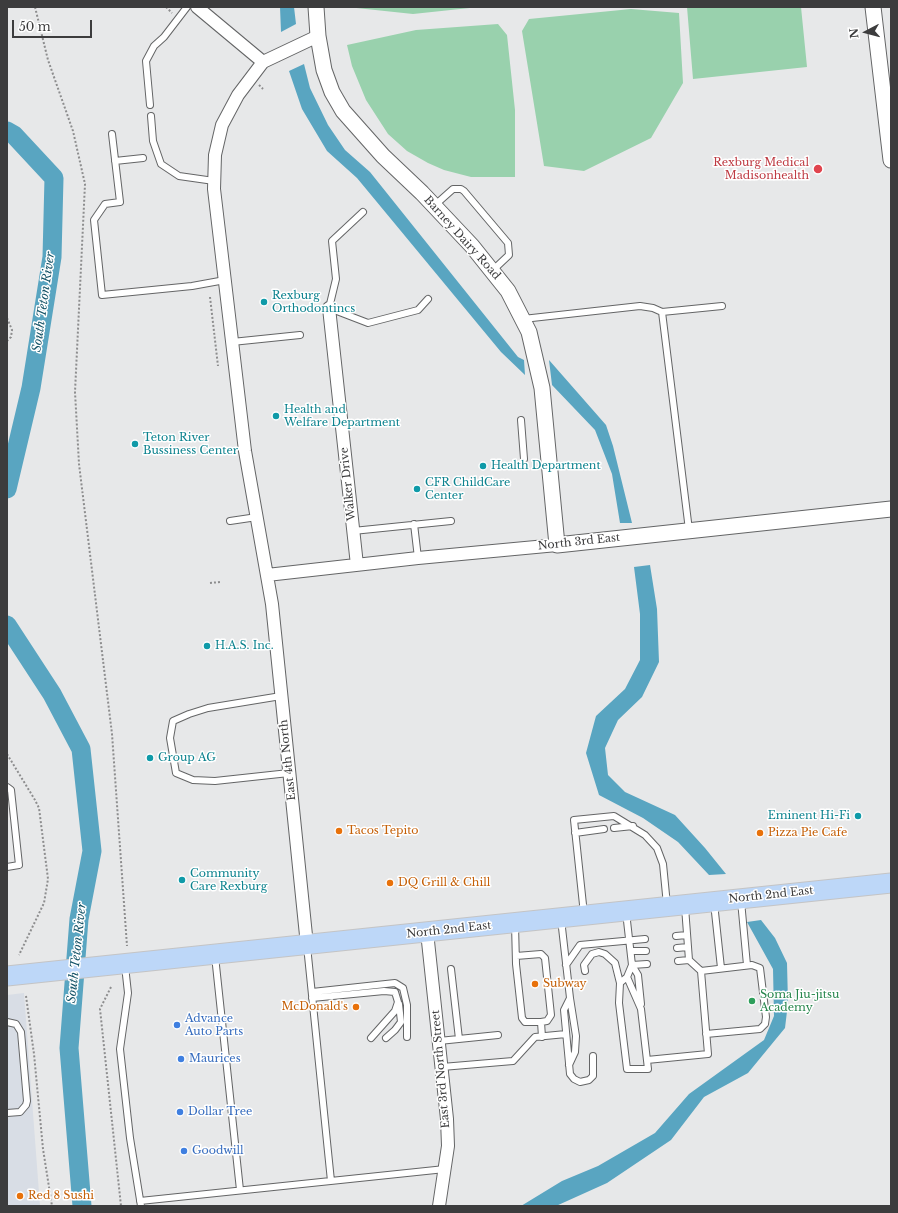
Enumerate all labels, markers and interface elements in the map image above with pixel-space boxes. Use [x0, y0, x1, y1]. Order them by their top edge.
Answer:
scale bar [14, 12, 94, 38]
north arrow [846, 12, 886, 52]
text: 50 m [19, 19, 51, 34]
text: N [847, 27, 862, 39]
place label: Rexburg Medical Madisonhealth [713, 156, 809, 182]
marker: Rexburg Medical Madisonhealth [812, 163, 824, 175]
street label: Barney Dairy Road [421, 193, 503, 283]
water label: South Teton River [30, 251, 58, 353]
place label: Rexburg Orthodontincs [272, 289, 355, 315]
marker: Rexburg Orthodontincs [259, 297, 269, 307]
place label: Health and Welfare Department [284, 403, 400, 429]
marker: Health and Welfare Department [271, 411, 281, 421]
place label: Teton River Bussiness Center [143, 431, 238, 457]
marker: Teton River Bussiness Center [130, 439, 140, 449]
street label: Walker Drive [338, 446, 358, 522]
place label: Health Department [491, 459, 601, 473]
marker: Health Department [478, 461, 488, 471]
place label: CFR ChildCare Center [425, 476, 510, 502]
marker: CFR ChildCare Center [412, 484, 422, 494]
street label: North 3rd East [537, 531, 621, 553]
place label: H.A.S. Inc. [215, 639, 274, 653]
marker: H.A.S. Inc. [202, 641, 212, 651]
street label: East 4th North [277, 719, 299, 801]
place label: Group AG [158, 751, 216, 765]
marker: Group AG [145, 753, 155, 763]
place label: Eminent Hi-Fi [768, 809, 850, 823]
marker: Eminent Hi-Fi [853, 811, 863, 821]
place label: Tacos Tepito [347, 824, 419, 838]
marker: Tacos Tepito [334, 826, 344, 836]
place label: Pizza Pie Cafe [768, 826, 847, 840]
marker: Pizza Pie Cafe [755, 828, 765, 838]
place label: Community Care Rexburg [190, 867, 267, 893]
marker: Community Care Rexburg [177, 875, 187, 885]
place label: DQ Grill & Chill [398, 876, 490, 890]
marker: DQ Grill & Chill [385, 878, 395, 888]
street label: North 2nd East [728, 884, 814, 906]
water label: South Teton River [65, 902, 89, 1004]
street label: North 2nd East [406, 919, 492, 941]
place label: Subway [543, 977, 587, 991]
marker: Subway [530, 979, 540, 989]
place label: Soma Jiu-jitsu Academy [760, 988, 839, 1014]
marker: Soma Jiu-jitsu Academy [747, 996, 757, 1006]
place label: McDonald's [282, 1000, 348, 1014]
marker: McDonald's [351, 1002, 361, 1012]
street label: East 3rd North Street [429, 1009, 453, 1129]
place label: Advance Auto Parts [185, 1012, 243, 1038]
marker: Advance Auto Parts [172, 1020, 182, 1030]
place label: Maurices [189, 1052, 241, 1066]
marker: Maurices [176, 1054, 186, 1064]
place label: Dollar Tree [188, 1105, 252, 1119]
marker: Dollar Tree [175, 1107, 185, 1117]
place label: Goodwill [192, 1144, 244, 1158]
marker: Goodwill [179, 1146, 189, 1156]
place label: Red 8 Sushi [28, 1189, 94, 1203]
marker: Red 8 Sushi [15, 1191, 25, 1201]

